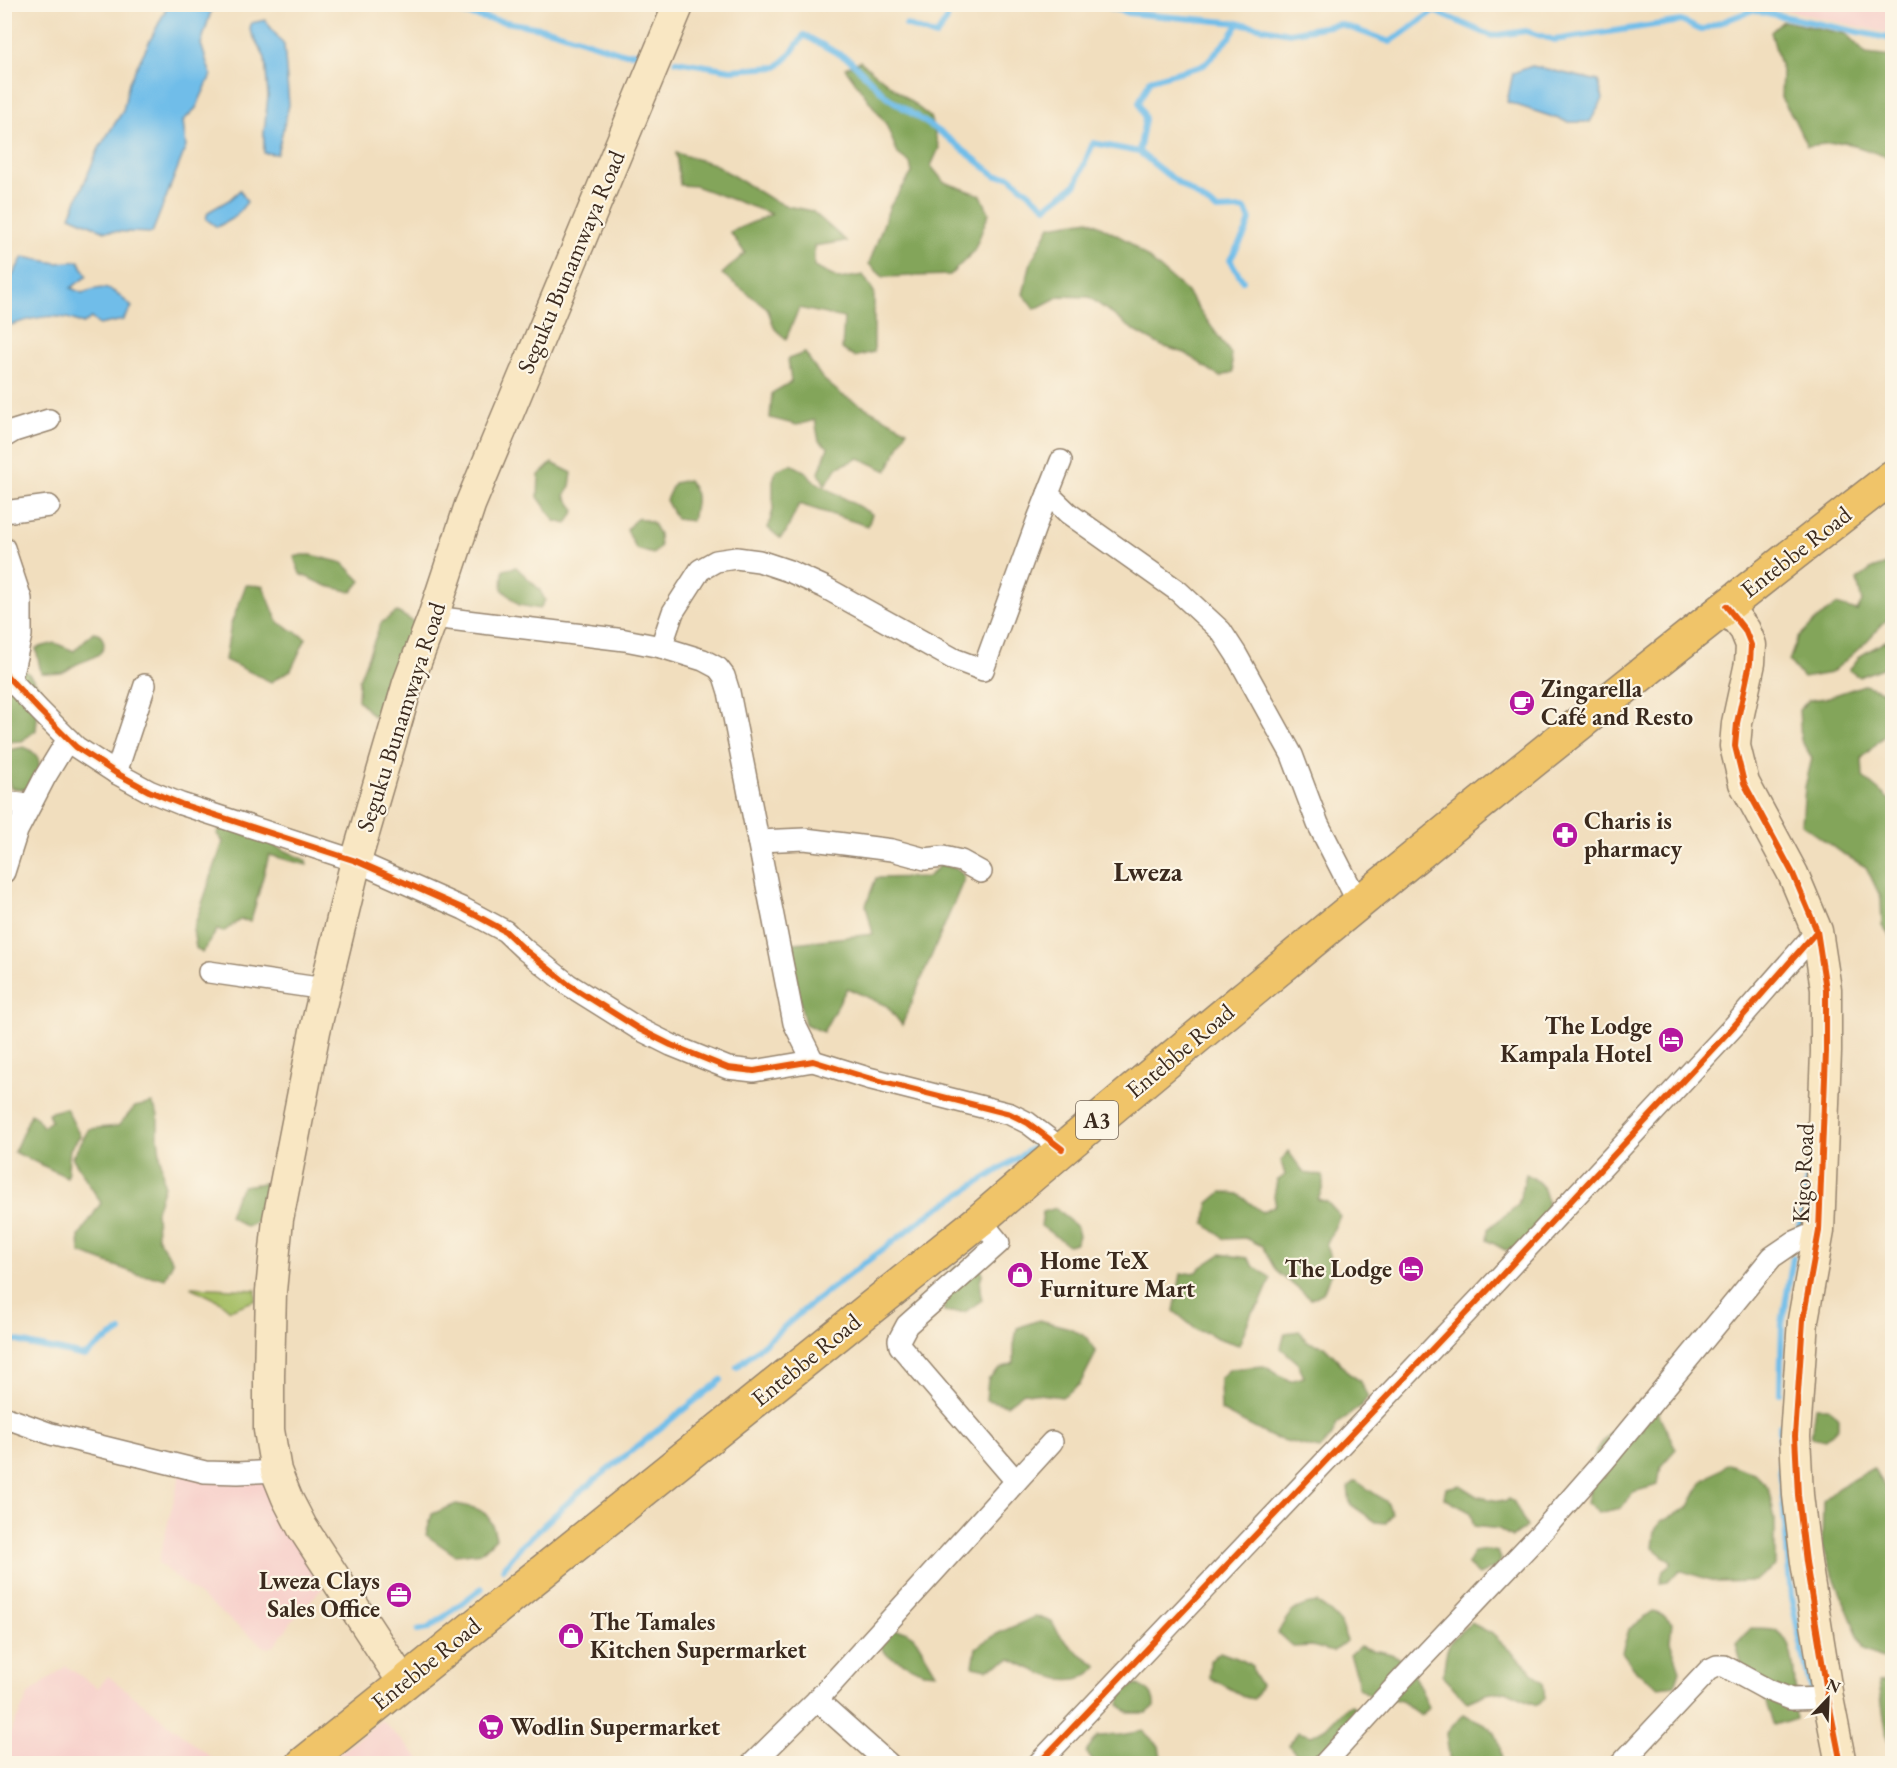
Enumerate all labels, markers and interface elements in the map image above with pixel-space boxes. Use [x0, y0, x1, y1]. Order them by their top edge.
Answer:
street label: Seguku Bunamwaya Road [509, 145, 632, 378]
street label: Entebbe Road [1734, 498, 1858, 605]
street label: Seguku Bunamwaya Road [349, 597, 453, 836]
place label: Zingarella Café and Resto [1541, 673, 1693, 732]
cafe icon: Zingarella Café and Resto [1507, 688, 1537, 718]
place label: Charis is pharmacy [1584, 805, 1682, 865]
pharmacy icon: Charis is pharmacy [1550, 820, 1580, 850]
district label: Lweza [1113, 854, 1183, 889]
street label: Entebbe Road [1119, 996, 1241, 1105]
place label: The Lodge Kampala Hotel [1500, 1010, 1652, 1069]
hotel icon: The Lodge Kampala Hotel [1656, 1025, 1686, 1055]
road number: A3 [1076, 1101, 1118, 1139]
street label: Kigo Road [1784, 1122, 1821, 1224]
place label: Home TeX Furniture Mart [1040, 1245, 1195, 1304]
place label: The Lodge [1285, 1253, 1392, 1285]
hotel icon: The Lodge [1396, 1254, 1426, 1284]
shop icon: Home TeX Furniture Mart [1005, 1260, 1035, 1290]
street label: Entebbe Road [745, 1305, 867, 1413]
place label: Lweza Clays Sales Office [259, 1565, 380, 1624]
office icon: Lweza Clays Sales Office [384, 1580, 414, 1610]
place label: The Tamales Kitchen Supermarket [590, 1606, 806, 1665]
street label: Entebbe Road [365, 1609, 487, 1717]
shop icon: The Tamales Kitchen Supermarket [556, 1621, 586, 1651]
north arrow [1798, 1669, 1858, 1729]
text: N [1824, 1673, 1844, 1698]
place label: Wodlin Supermarket [510, 1711, 720, 1742]
supermarket icon: Wodlin Supermarket [476, 1712, 506, 1742]

